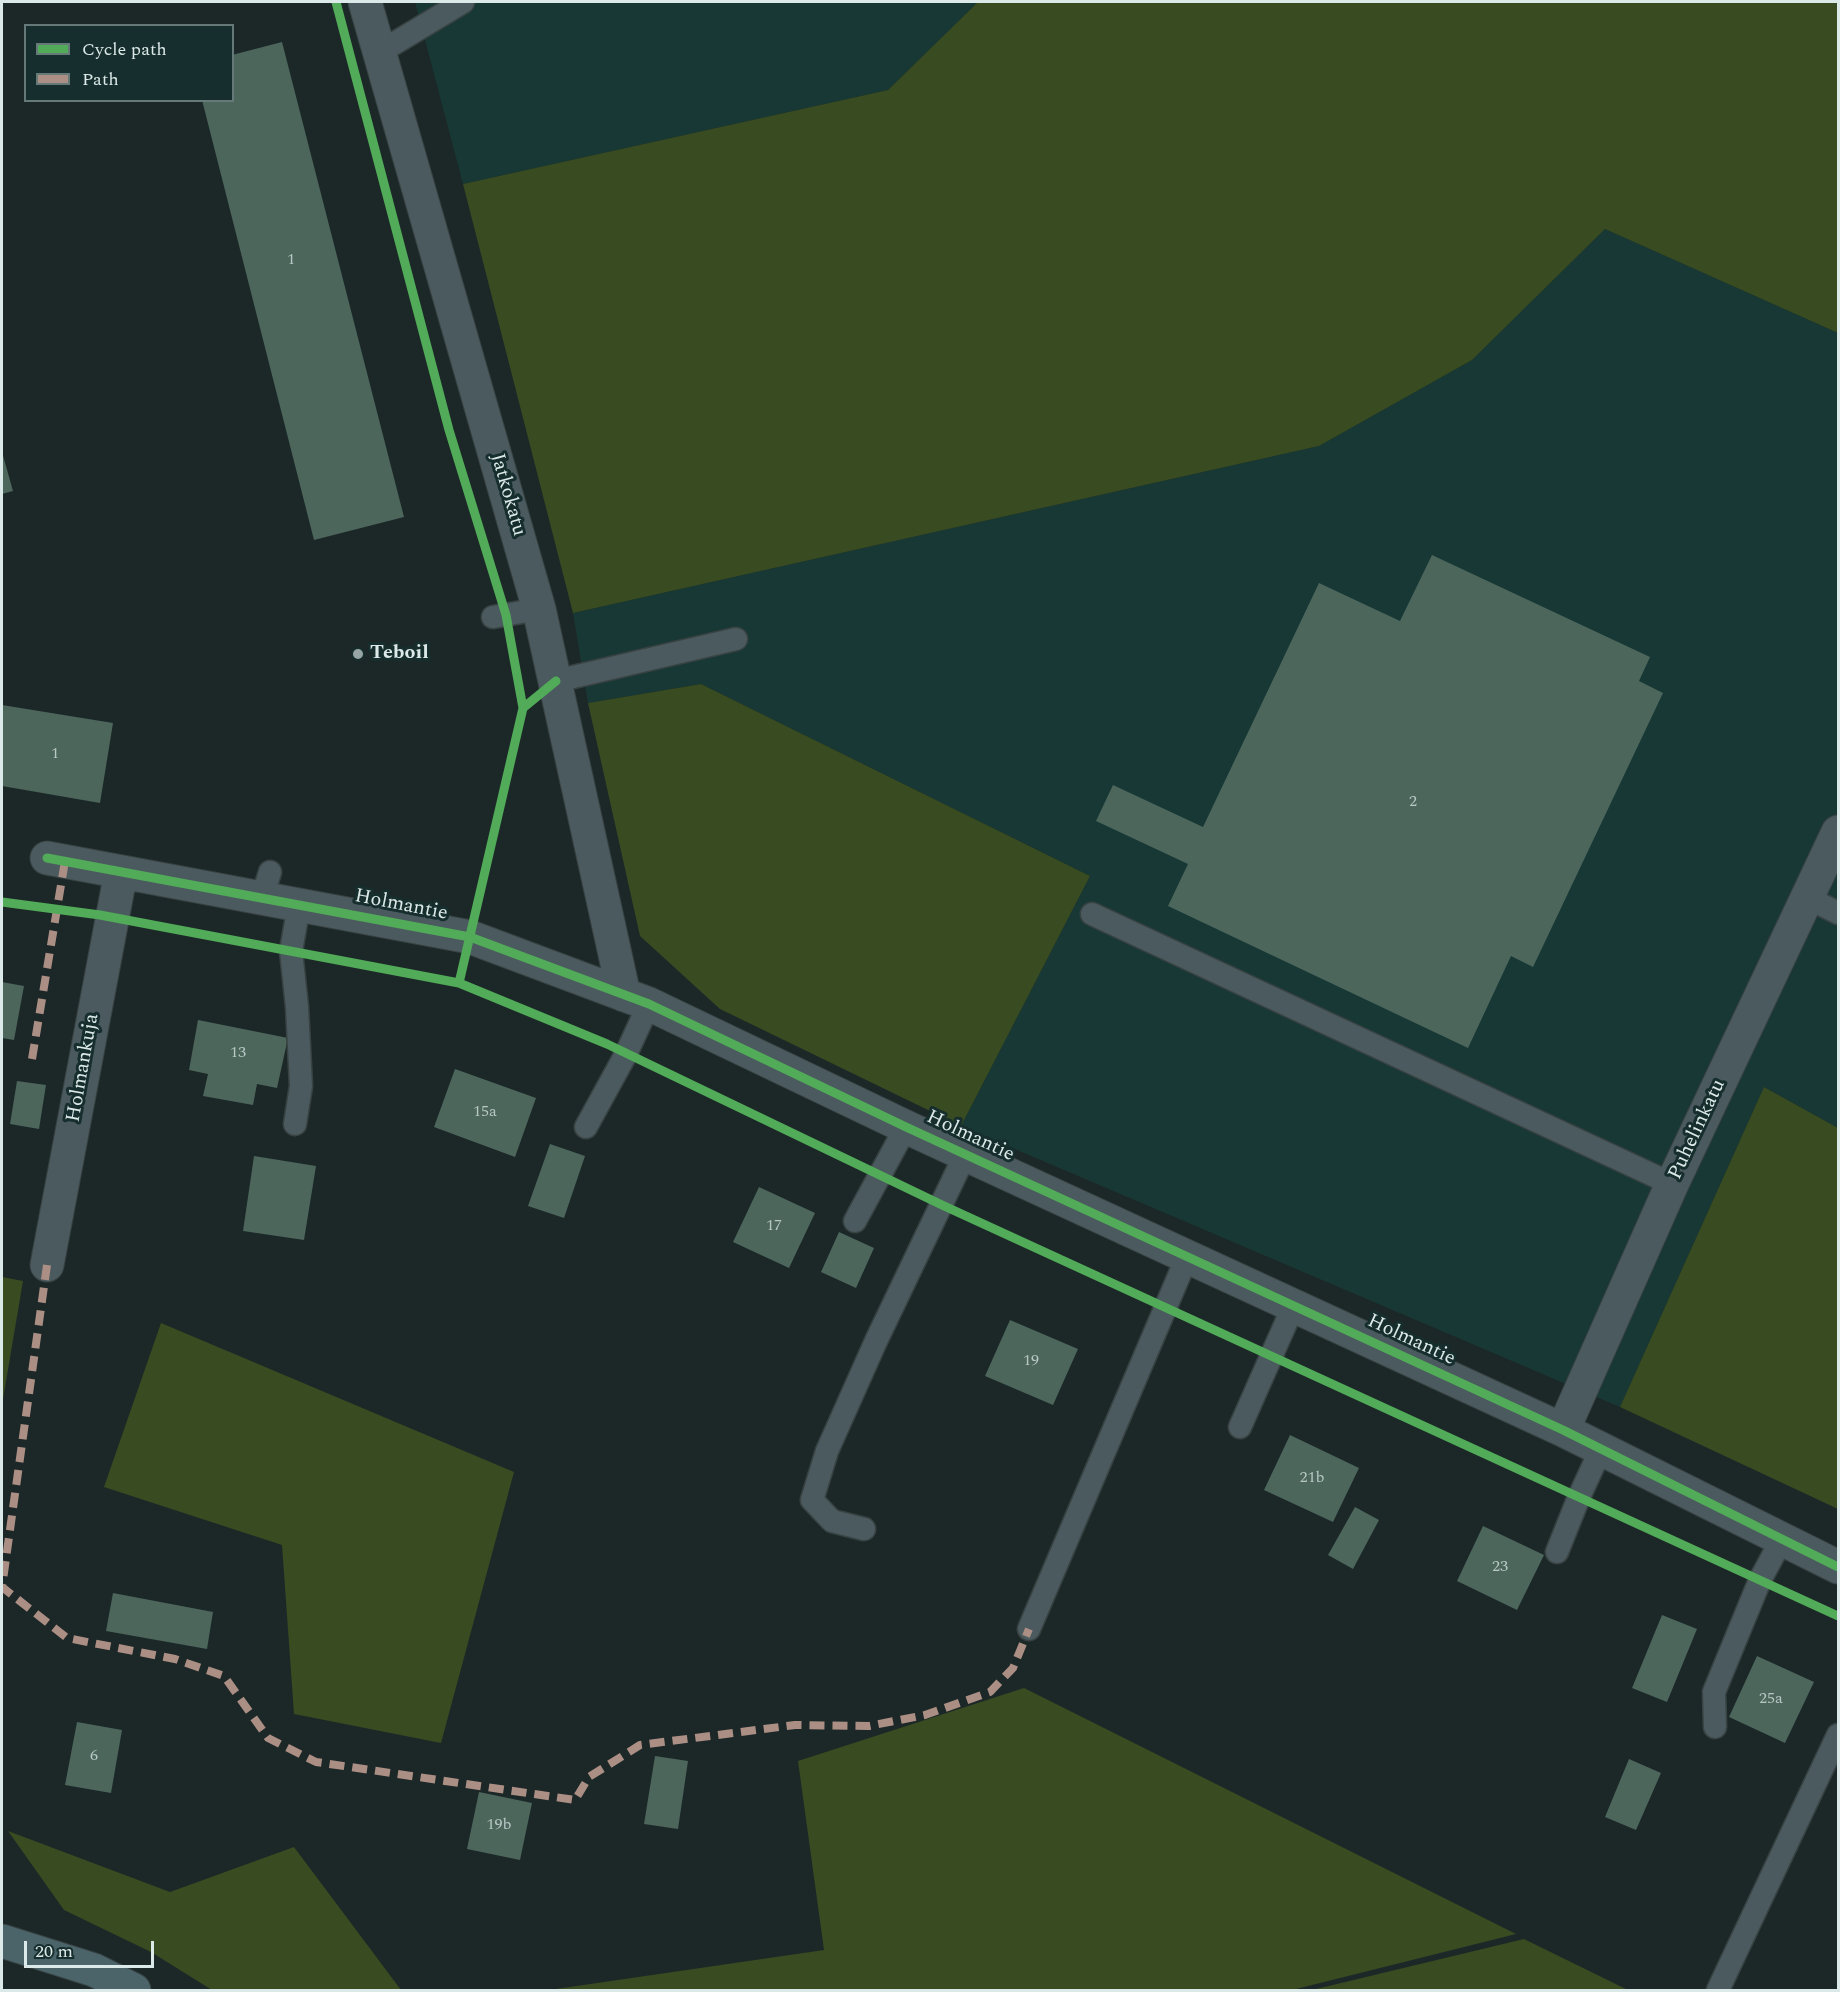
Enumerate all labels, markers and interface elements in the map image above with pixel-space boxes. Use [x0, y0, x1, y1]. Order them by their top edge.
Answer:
legend [24, 24, 234, 102]
text: Cycle path [82, 36, 167, 63]
text: Path [82, 66, 119, 93]
house number: 1 [287, 251, 295, 271]
street label: Jatkokatu [484, 451, 530, 539]
place label: Teboil [370, 642, 429, 666]
marker: Teboil [351, 647, 365, 661]
house number: 1 [51, 745, 59, 765]
house number: 2 [1409, 793, 1417, 813]
street label: Holmantie [352, 885, 450, 927]
street label: Holmankuja [63, 1012, 105, 1124]
house number: 13 [230, 1044, 246, 1064]
street label: Puhelinkatu [1664, 1076, 1732, 1184]
house number: 15a [473, 1103, 497, 1123]
street label: Holmantie [922, 1106, 1018, 1168]
house number: 17 [766, 1217, 782, 1237]
street label: Holmantie [1363, 1310, 1459, 1372]
house number: 19 [1023, 1352, 1039, 1372]
house number: 21b [1300, 1469, 1324, 1489]
house number: 23 [1492, 1558, 1508, 1578]
house number: 25a [1759, 1690, 1783, 1710]
house number: 6 [90, 1747, 98, 1767]
house number: 19b [487, 1816, 511, 1836]
scale bar [27, 1929, 158, 1967]
text: 20 m [35, 1938, 73, 1965]

